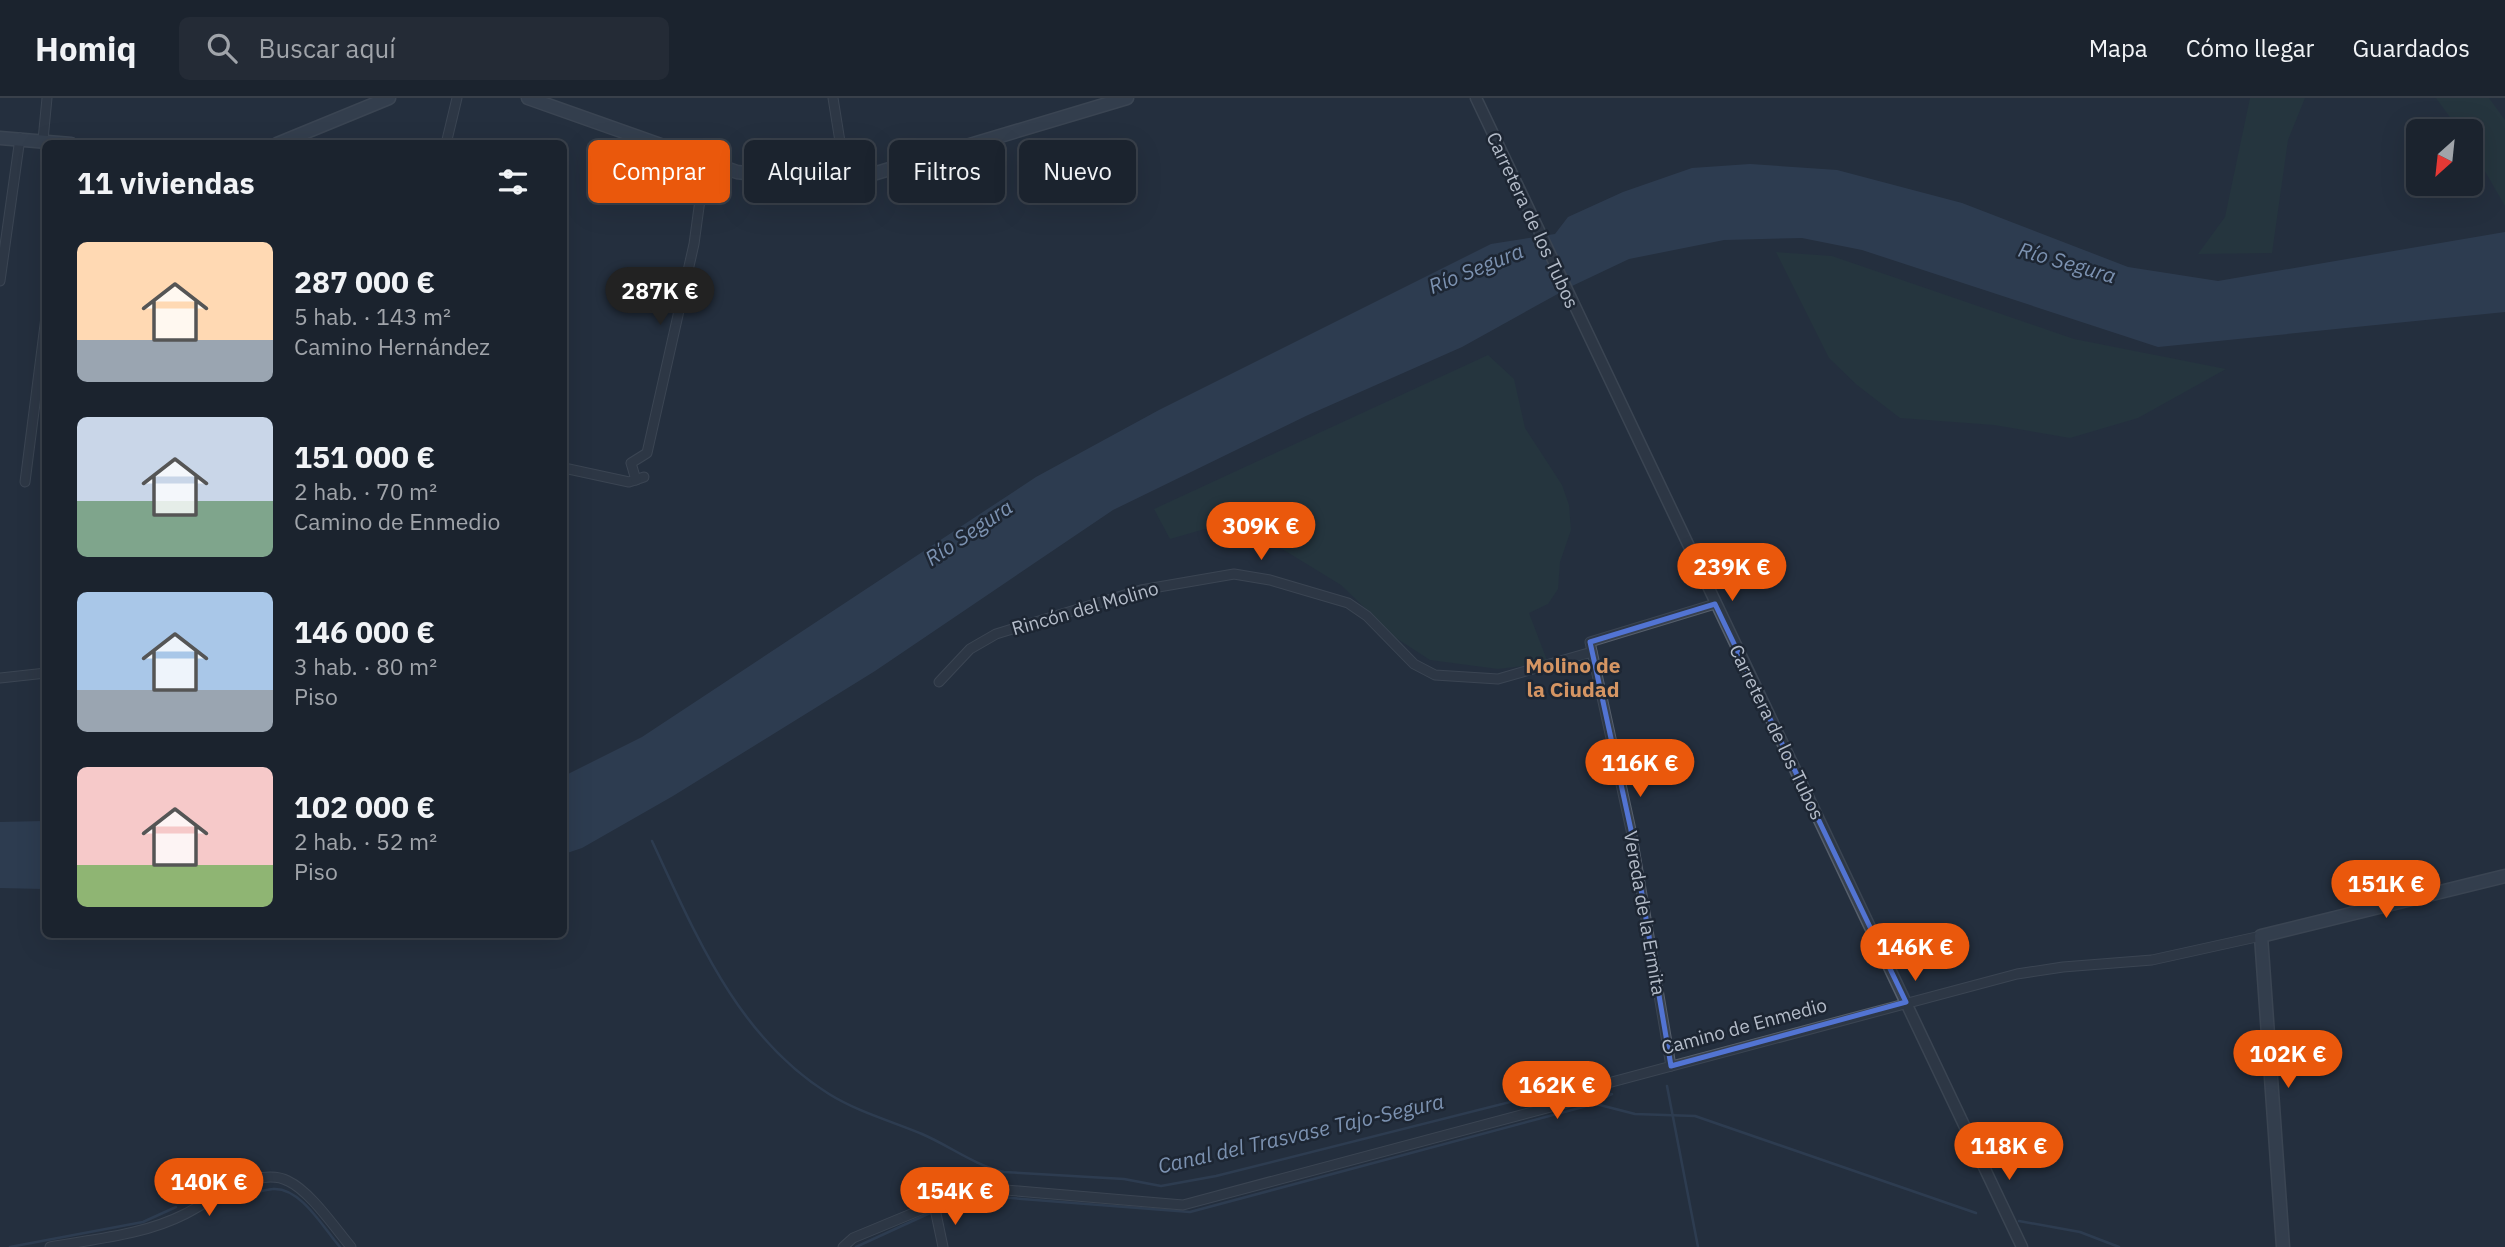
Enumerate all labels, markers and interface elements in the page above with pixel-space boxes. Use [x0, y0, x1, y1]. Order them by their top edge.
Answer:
search box [179, 17, 669, 80]
text: Homiq [35, 27, 137, 70]
icon: search [203, 29, 241, 67]
text: Buscar aquí [259, 31, 396, 65]
text: Mapa [2089, 32, 2148, 64]
text: Cómo llegar [2186, 32, 2314, 64]
text: Guardados [2352, 32, 2470, 64]
north arrow [2406, 119, 2483, 196]
map controls [2406, 119, 2483, 196]
street label: Carretera de los Tubos [1482, 128, 1584, 312]
chip: Comprar [588, 140, 730, 203]
chip: Alquilar [744, 140, 875, 203]
chip: Filtros [889, 140, 1005, 203]
chip: Nuevo [1019, 140, 1136, 203]
text: 11 viviendas [77, 163, 255, 202]
icon: filters [494, 163, 532, 201]
water label: Río Segura [2015, 235, 2119, 289]
water label: Río Segura [1424, 236, 1527, 300]
text: 287 000 € [294, 262, 435, 301]
pin: 287K € [603, 268, 717, 327]
icon: home [133, 270, 217, 354]
text: 287K € [621, 275, 699, 305]
text: 5 hab. · 143 m² [294, 301, 451, 331]
text: Camino Hernández [294, 331, 490, 361]
text: 151 000 € [294, 437, 435, 476]
icon: home [133, 445, 217, 529]
text: 2 hab. · 70 m² [294, 476, 437, 506]
water label: Río Segura [919, 493, 1018, 572]
pin: 309K € [1204, 503, 1318, 562]
text: Camino de Enmedio [294, 506, 500, 536]
text: 309K € [1222, 510, 1300, 540]
pin: 239K € [1675, 544, 1789, 603]
text: 239K € [1693, 551, 1771, 581]
street label: Rincón del Molino [1009, 576, 1161, 640]
text: 146 000 € [294, 612, 435, 651]
icon: home [133, 620, 217, 704]
street label: Carretera de los Tubos [1724, 641, 1830, 823]
text: 3 hab. · 80 m² [294, 651, 437, 681]
district label: Molino de la Ciudad [1525, 651, 1621, 703]
text: Piso [294, 681, 338, 711]
pin: 116K € [1583, 740, 1697, 799]
text: 116K € [1601, 747, 1679, 777]
text: 102 000 € [294, 787, 435, 826]
icon: home [133, 795, 217, 879]
text: 2 hab. · 52 m² [294, 826, 437, 856]
street label: Vereda de la Ermita [1619, 829, 1671, 997]
text: Piso [294, 856, 338, 886]
pin: 151K € [2329, 860, 2443, 920]
text: 151K € [2347, 868, 2425, 898]
pin: 146K € [1858, 924, 1972, 983]
text: 146K € [1876, 931, 1954, 961]
street label: Camino de Enmedio [1659, 992, 1829, 1060]
pin: 102K € [2231, 1030, 2345, 1090]
text: 102K € [2249, 1038, 2327, 1068]
pin: 162K € [1500, 1062, 1614, 1121]
text: 162K € [1518, 1069, 1596, 1099]
water label: Canal del Trasvase Tajo-Segura [1155, 1086, 1447, 1180]
pin: 118K € [1952, 1122, 2066, 1182]
text: 118K € [1970, 1130, 2048, 1160]
pin: 140K € [152, 1158, 266, 1218]
text: 140K € [170, 1166, 248, 1196]
pin: 154K € [898, 1168, 1012, 1227]
text: 154K € [916, 1175, 994, 1205]

